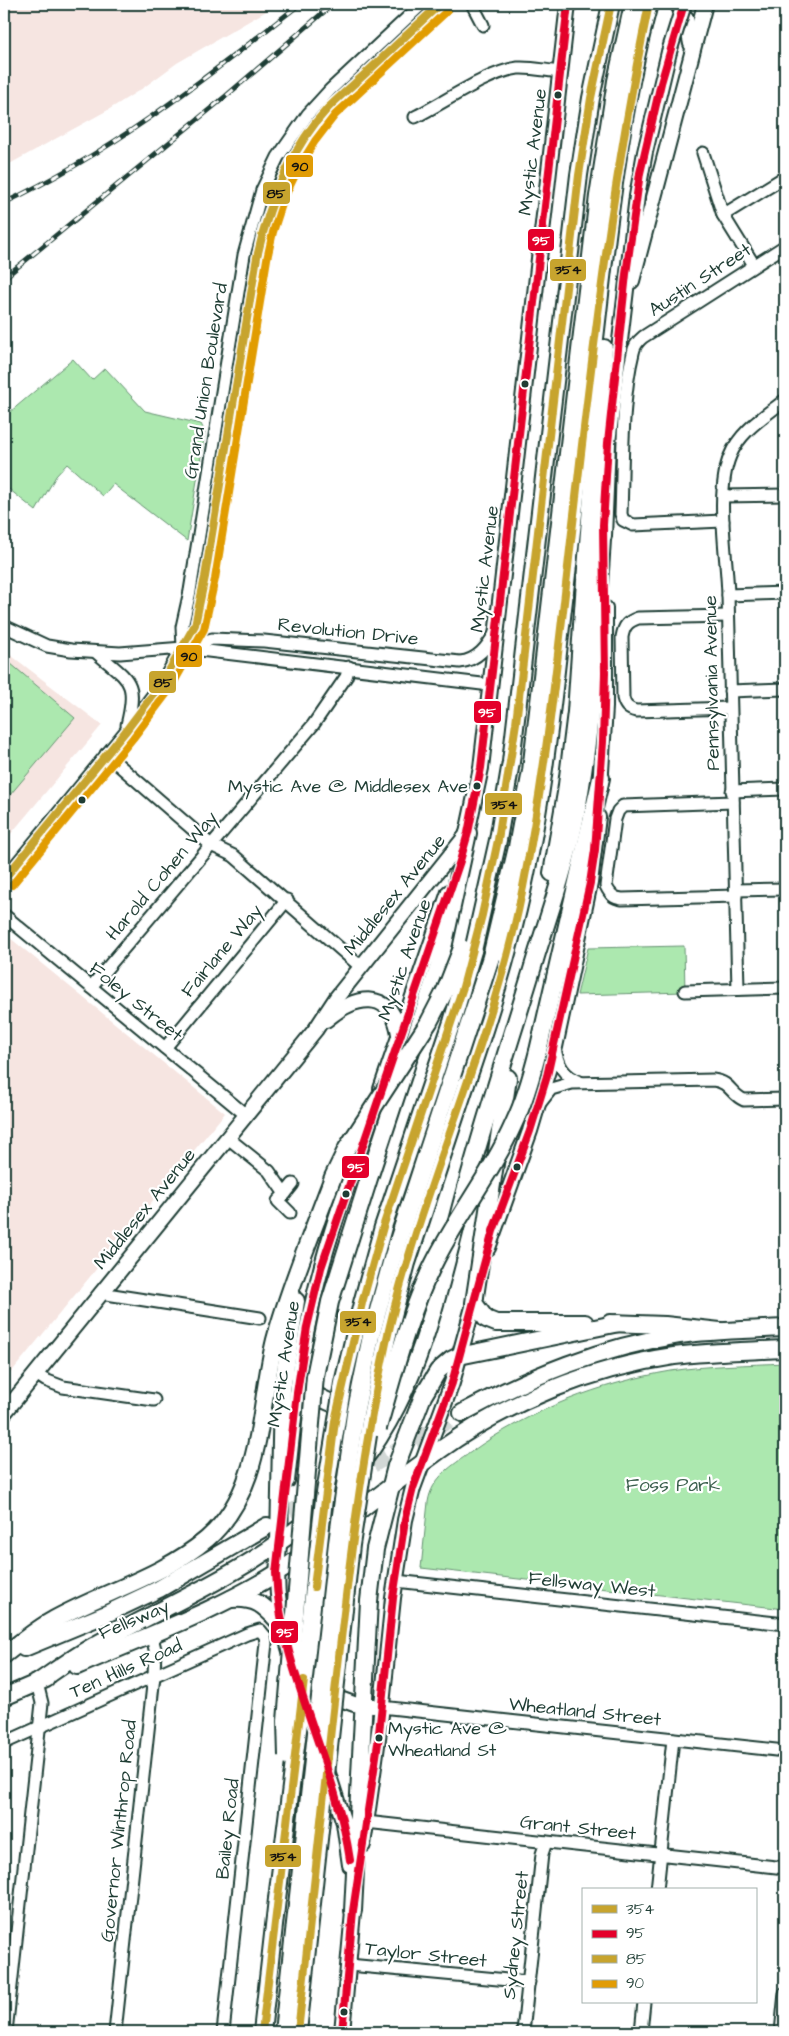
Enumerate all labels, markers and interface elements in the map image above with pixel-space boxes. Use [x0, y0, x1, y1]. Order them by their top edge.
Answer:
street label: Mystic Avenue [512, 87, 555, 217]
unlabelled marker [553, 90, 563, 100]
line badge: 90 [285, 154, 314, 178]
text: 90 [292, 157, 309, 177]
line badge: 85 [262, 181, 291, 205]
text: 85 [267, 184, 287, 204]
line badge: 95 [527, 228, 555, 252]
text: 95 [532, 231, 551, 251]
street label: Austin Street [643, 236, 757, 323]
line badge: 354 [549, 258, 587, 282]
text: 354 [554, 260, 582, 280]
street label: Grand Union Boulevard [177, 281, 235, 481]
unlabelled marker [520, 379, 530, 389]
street label: Mystic Avenue [464, 504, 507, 634]
street label: Pennsylvania Avenue [697, 595, 728, 771]
street label: Revolution Drive [276, 611, 420, 653]
line badge: 90 [175, 644, 203, 668]
text: 90 [181, 647, 198, 667]
line badge: 85 [148, 670, 177, 694]
text: 85 [154, 673, 174, 693]
line badge: 95 [473, 700, 502, 724]
text: 95 [478, 703, 497, 723]
place label: Mystic Ave @ Middlesex Ave [228, 774, 468, 800]
marker: Mystic Ave @ Middlesex Ave [472, 781, 482, 791]
line badge: 354 [484, 792, 523, 816]
unlabelled marker [77, 795, 87, 805]
text: 354 [490, 795, 518, 815]
street label: Harold Cohen Way [100, 805, 225, 947]
street label: Middlesex Avenue [337, 828, 453, 962]
street label: Mystic Avenue [371, 895, 439, 1025]
street label: Fairlane Way [175, 898, 270, 1004]
street label: Foley Street [83, 956, 189, 1049]
street label: Middlesex Avenue [87, 1142, 203, 1276]
line badge: 95 [341, 1155, 370, 1179]
text: 95 [347, 1158, 366, 1178]
unlabelled marker [512, 1162, 522, 1172]
unlabelled marker [341, 1189, 351, 1199]
street label: Mystic Avenue [261, 1299, 308, 1429]
line badge: 354 [339, 1310, 377, 1334]
text: 354 [344, 1312, 372, 1332]
park label: Foss Park [626, 1472, 721, 1499]
street label: Fellsway West [527, 1565, 657, 1606]
street label: Fellsway [94, 1593, 174, 1648]
line badge: 95 [270, 1620, 299, 1644]
text: 95 [276, 1623, 295, 1643]
street label: Ten Hills Road [66, 1632, 187, 1706]
street label: Wheatland Street [507, 1691, 663, 1733]
place label: Mystic Ave @ Wheatland St [388, 1716, 507, 1763]
street label: Governor Winthrop Road [94, 1718, 144, 1943]
marker: Mystic Ave @ Wheatland St [374, 1733, 384, 1743]
street label: Bailey Road [209, 1777, 248, 1881]
street label: Grant Street [519, 1808, 638, 1848]
line badge: 354 [264, 1844, 302, 1868]
text: 354 [269, 1847, 297, 1867]
street label: Sydney Street [496, 1869, 537, 2001]
legend [582, 1888, 756, 2004]
text: 354 [626, 1899, 654, 1920]
text: 95 [626, 1923, 646, 1944]
street label: Taylor Street [364, 1935, 489, 1976]
text: 85 [626, 1949, 647, 1970]
text: 90 [626, 1973, 645, 1994]
unlabelled marker [339, 2007, 349, 2017]

